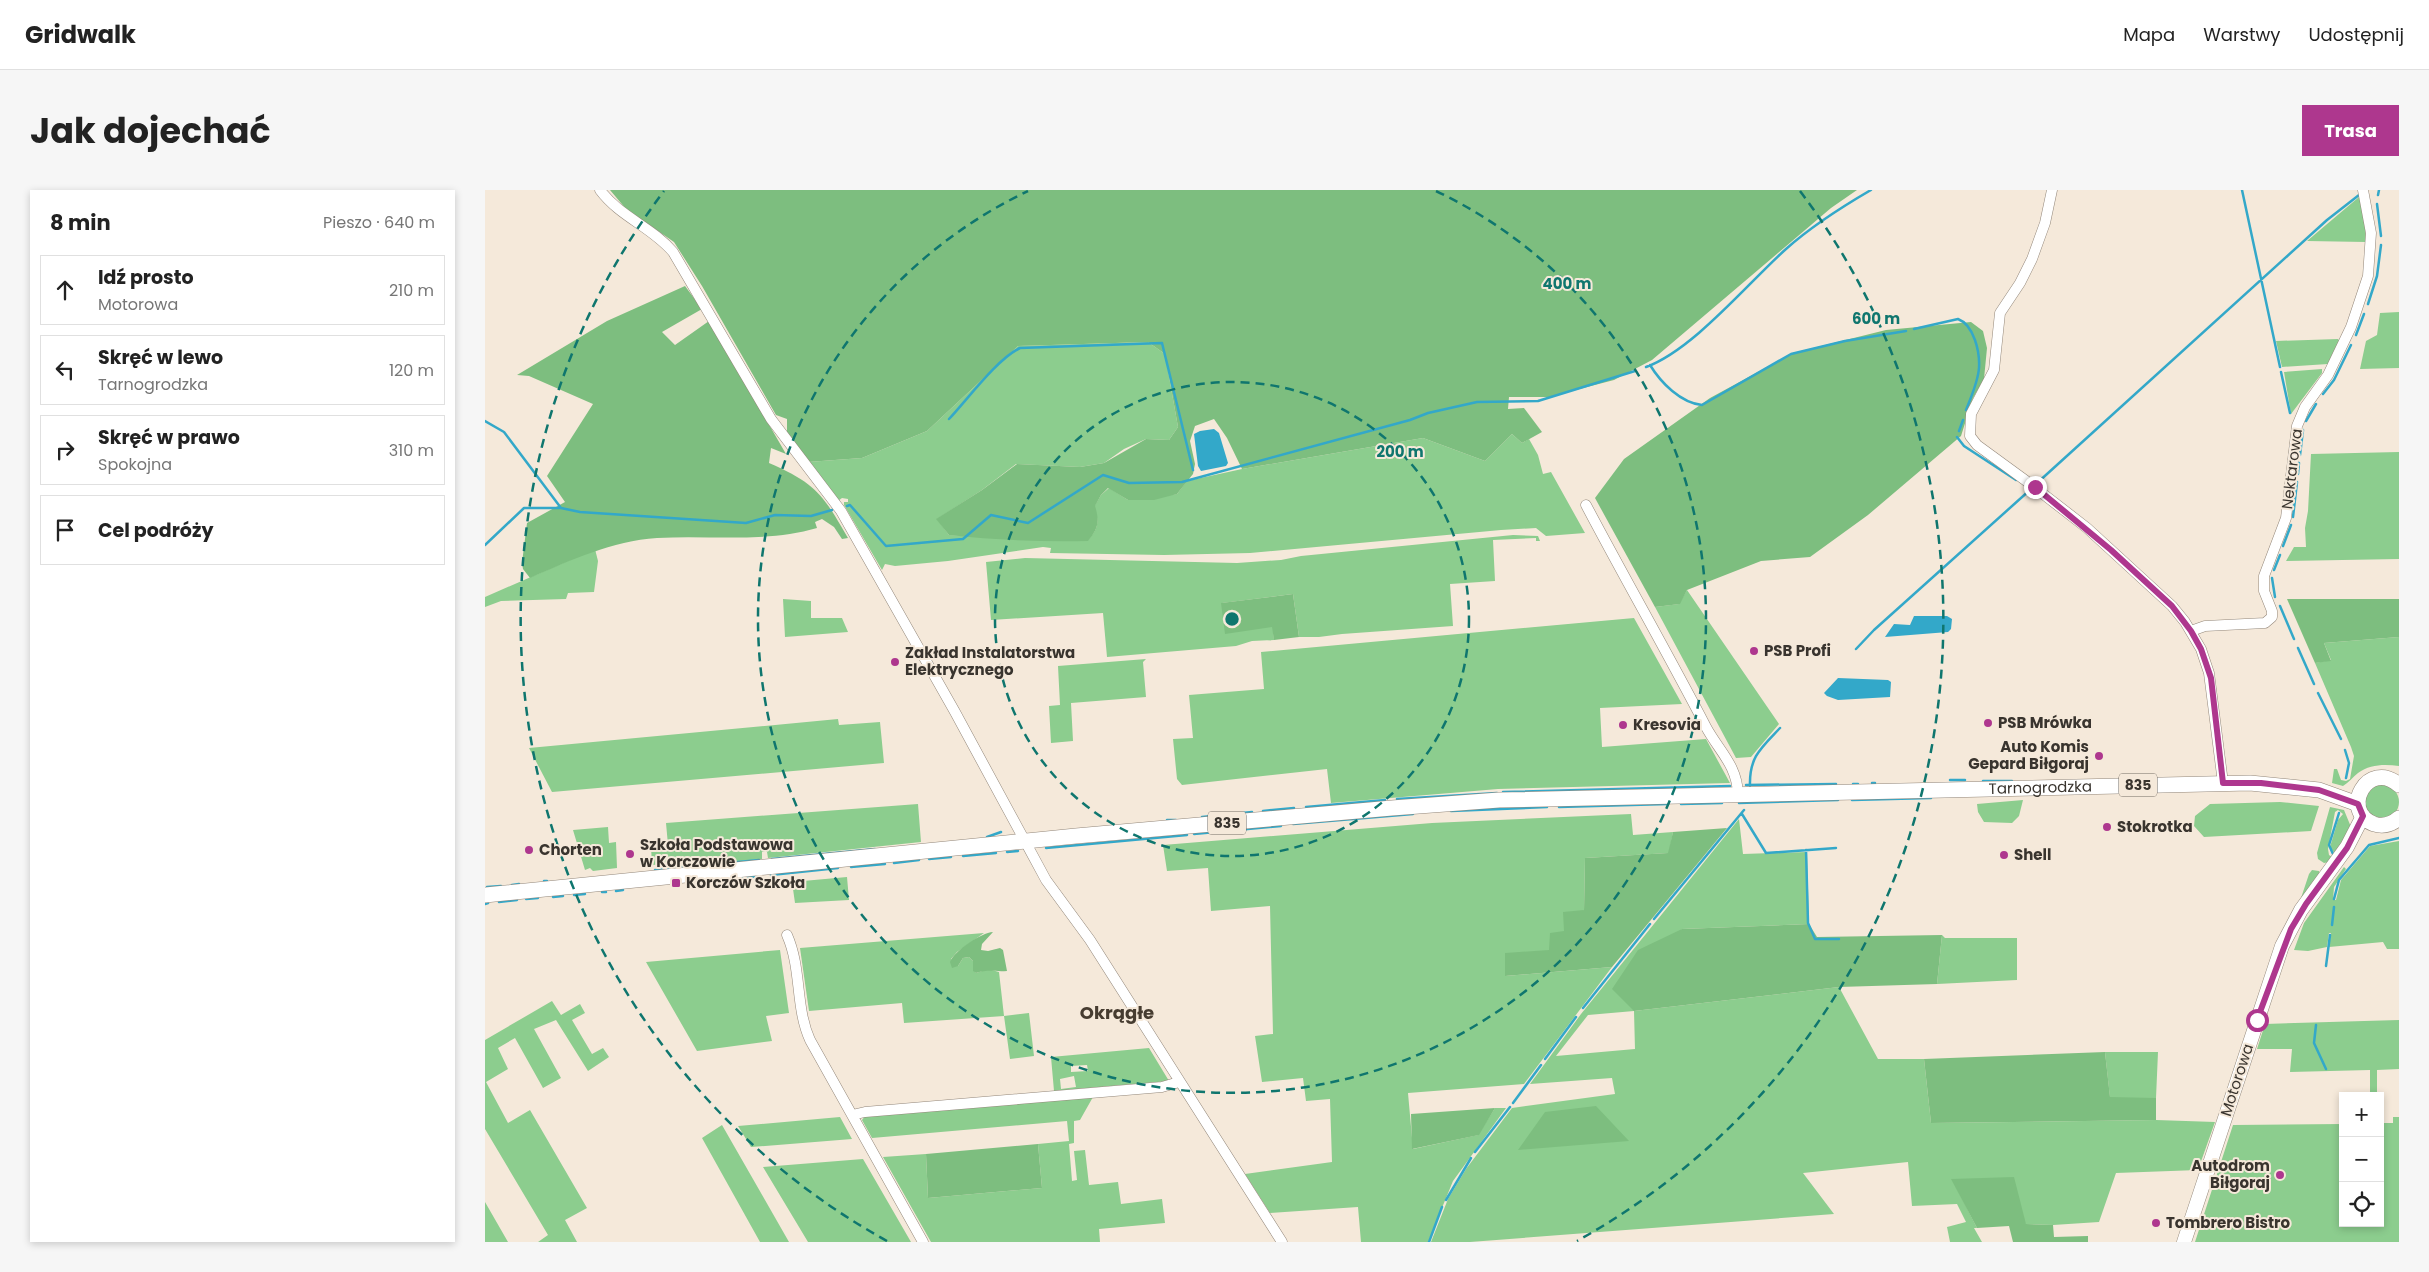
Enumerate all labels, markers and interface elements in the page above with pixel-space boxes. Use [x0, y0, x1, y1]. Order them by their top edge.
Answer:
text: Gridwalk [25, 18, 136, 51]
text: Mapa [2123, 22, 2175, 47]
text: Warstwy [2203, 22, 2280, 47]
text: Udostępnij [2308, 22, 2404, 47]
button: Trasa [2302, 105, 2399, 156]
text: Jak dojechać [30, 106, 271, 155]
text: 8 min [50, 208, 111, 237]
text: Pieszo · 640 m [323, 211, 435, 234]
text: Idź prosto [98, 264, 194, 291]
text: 400 m [1543, 273, 1592, 294]
icon: ahead [51, 276, 79, 304]
text: 210 m [389, 279, 434, 302]
text: Motorowa [98, 293, 178, 316]
text: 600 m [1852, 308, 1900, 329]
text: Skręć w lewo [98, 344, 223, 371]
icon: left [51, 356, 79, 384]
text: 120 m [389, 359, 434, 382]
text: Tarnogrodzka [98, 373, 208, 396]
text: Skręć w prawo [98, 424, 240, 451]
street label: Nektarowa [2276, 428, 2307, 510]
icon: right [51, 436, 79, 464]
text: 310 m [389, 439, 434, 462]
text: 200 m [1376, 441, 1424, 462]
text: Spokojna [98, 453, 172, 476]
route end [2024, 476, 2047, 499]
icon: arrive [51, 516, 79, 544]
text: Cel podróży [98, 517, 213, 544]
centre of rings [1223, 610, 1241, 628]
place label: PSB Profi [1764, 640, 1831, 661]
place label: Zakład Instalatorstwa Elektrycznego [905, 642, 1075, 680]
marker: PSB Profi [1748, 645, 1760, 657]
marker: Zakład Instalatorstwa Elektrycznego [889, 656, 901, 668]
place label: PSB Mrówka [1998, 712, 2092, 733]
place label: Kresovia [1633, 714, 1701, 735]
marker: PSB Mrówka [1982, 717, 1994, 729]
marker: Kresovia [1617, 719, 1629, 731]
place label: Auto Komis Gepard Biłgoraj [1968, 736, 2089, 774]
marker: Auto Komis Gepard Biłgoraj [2093, 750, 2105, 762]
road number: 835 [2119, 774, 2157, 796]
street label: Tarnogrodzka [1989, 776, 2092, 799]
road number: 835 [1208, 812, 1246, 834]
place label: Stokrotka [2117, 816, 2193, 837]
marker: Stokrotka [2101, 821, 2113, 833]
place label: Szkoła Podstawowa w Korczowie [640, 834, 793, 872]
place label: Chorten [539, 839, 602, 860]
marker: Chorten [523, 844, 535, 856]
place label: Shell [2014, 844, 2051, 865]
marker: Szkoła Podstawowa w Korczowie [624, 848, 636, 860]
marker: Shell [1998, 849, 2010, 861]
place label: Korczów Szkoła [686, 872, 805, 893]
marker: Korczów Szkoła [670, 877, 682, 889]
district label: Okrągłe [1080, 1000, 1154, 1025]
route start [2246, 1009, 2269, 1032]
street label: Motorowa [2215, 1041, 2258, 1119]
map controls [2339, 1092, 2384, 1227]
button: + [2339, 1092, 2384, 1137]
button: − [2339, 1137, 2384, 1182]
place label: Autodrom Biłgoraj [2191, 1155, 2270, 1193]
marker: Autodrom Biłgoraj [2274, 1169, 2286, 1181]
button: locate [2339, 1182, 2384, 1227]
place label: Tombrero Bistro [2166, 1212, 2290, 1233]
marker: Tombrero Bistro [2150, 1217, 2162, 1229]

